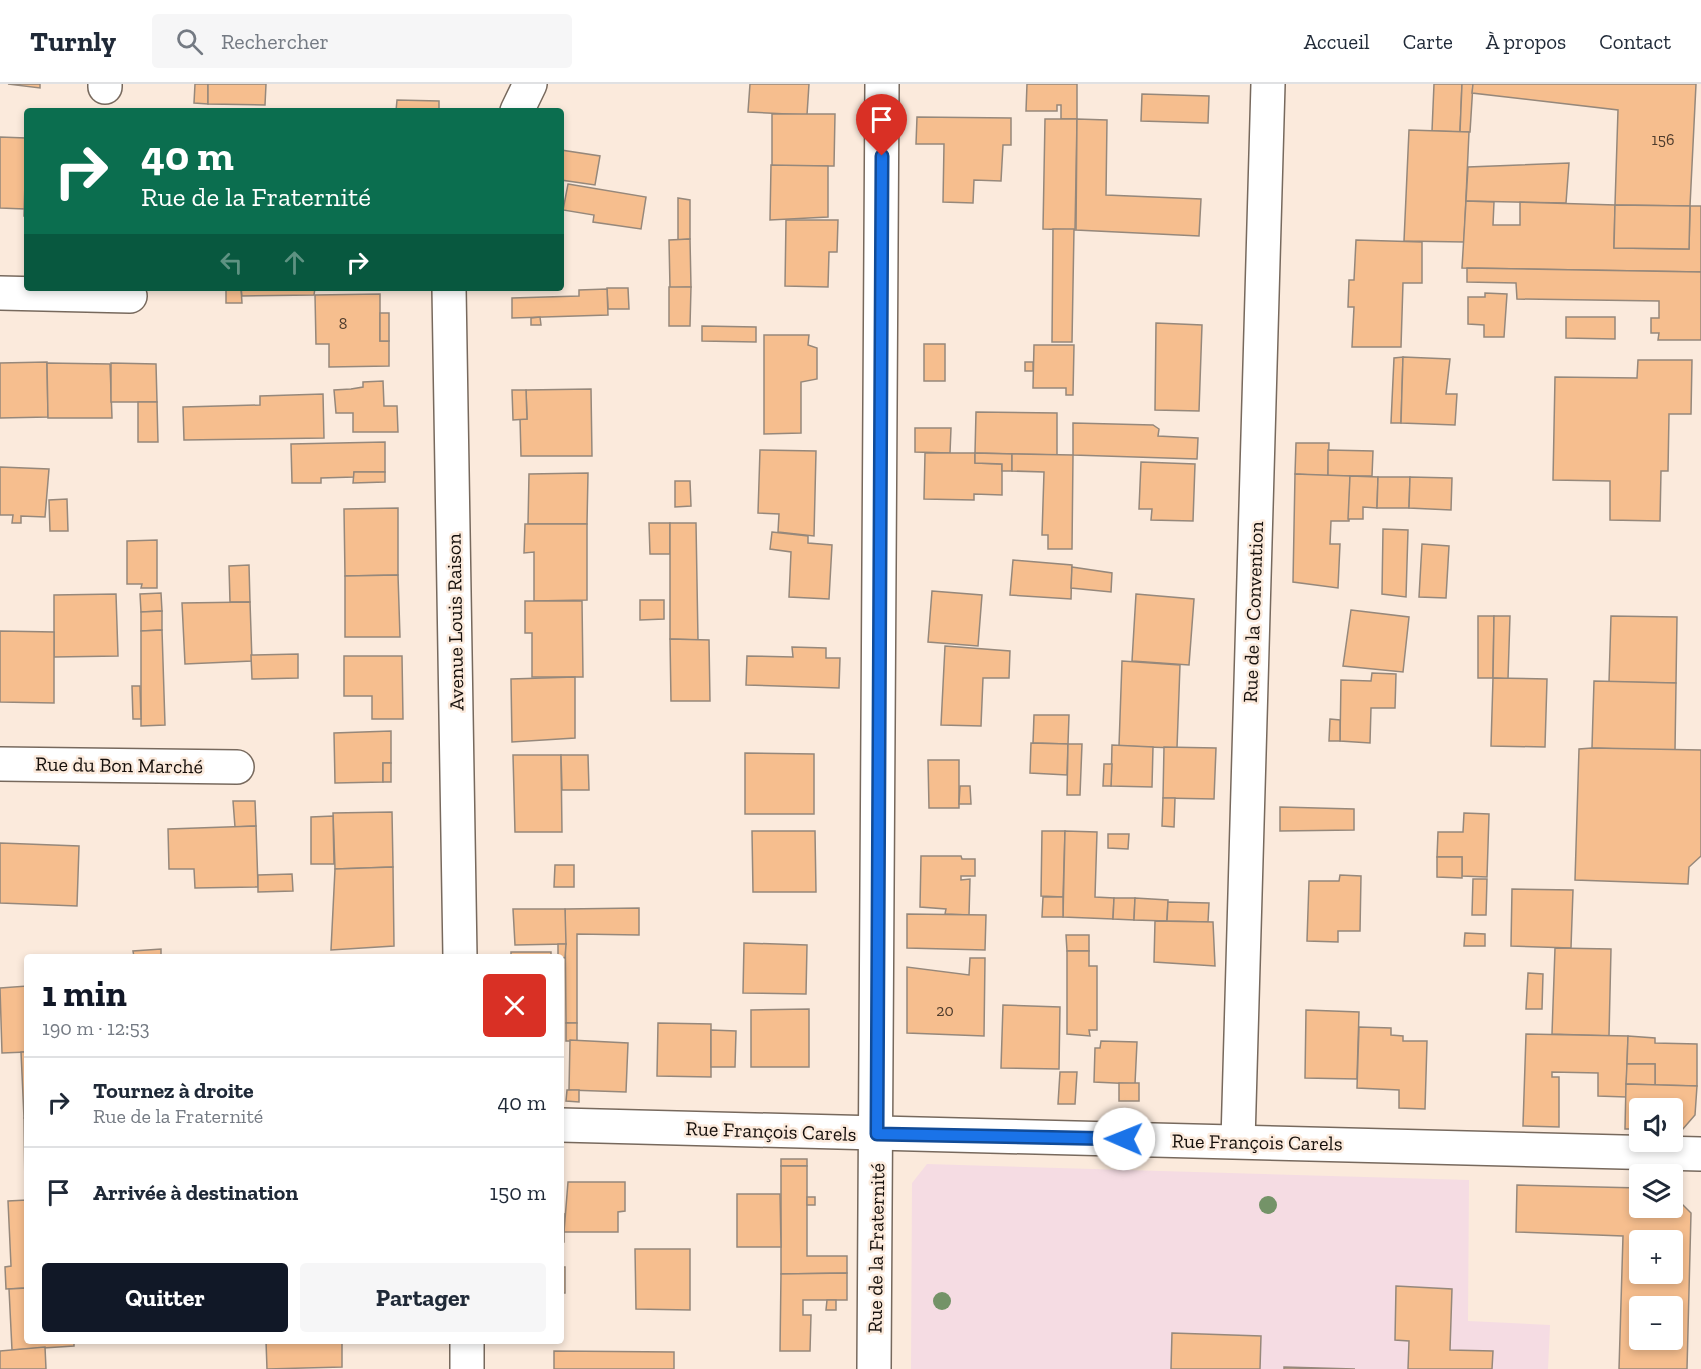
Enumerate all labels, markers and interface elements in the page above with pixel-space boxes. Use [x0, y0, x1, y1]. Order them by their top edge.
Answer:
search box [152, 14, 572, 68]
text: Turnly [30, 25, 116, 58]
icon: search [173, 25, 206, 58]
text: Rechercher [221, 28, 329, 55]
text: Accueil [1304, 29, 1370, 54]
text: Carte [1403, 29, 1453, 54]
text: À propos [1486, 29, 1566, 54]
text: Contact [1599, 29, 1671, 54]
pin [856, 94, 907, 156]
icon: arrive [865, 103, 898, 136]
text: 40 m [141, 130, 234, 181]
house number: 156 [1652, 130, 1674, 149]
icon: right [42, 132, 120, 210]
text: Rue de la Fraternité [141, 181, 371, 213]
icon: left [215, 246, 248, 279]
icon: ahead [278, 246, 311, 279]
icon: right [341, 246, 374, 279]
house number: 8 [339, 314, 347, 333]
street label: Rue de la Convention [1238, 520, 1268, 703]
street label: Avenue Louis Raison [441, 533, 469, 711]
street label: Rue du Bon Marché [35, 752, 203, 778]
text: 1 min [42, 972, 127, 1015]
button: close [483, 974, 546, 1037]
house number: 20 [936, 1001, 954, 1020]
text: 190 m · 12:53 [42, 1016, 150, 1040]
text: Tournez à droite [93, 1077, 254, 1104]
icon: right [42, 1086, 75, 1119]
text: 40 m [497, 1089, 546, 1116]
map controls [1629, 1098, 1683, 1350]
button: sound [1629, 1098, 1683, 1152]
text: Rue de la Fraternité [93, 1104, 263, 1128]
position arrow [1092, 1107, 1156, 1171]
street label: Rue François Carels [685, 1116, 857, 1146]
street label: Rue François Carels [1171, 1129, 1343, 1155]
street label: Rue de la Fraternité [863, 1163, 889, 1333]
button: layers [1629, 1164, 1683, 1218]
icon: arrive [42, 1176, 75, 1209]
text: Arrivée à destination [93, 1179, 298, 1206]
text: 150 m [490, 1179, 546, 1206]
button: + [1629, 1230, 1683, 1284]
button: Quitter [42, 1263, 288, 1332]
button: Partager [300, 1263, 546, 1332]
button: − [1629, 1296, 1683, 1350]

